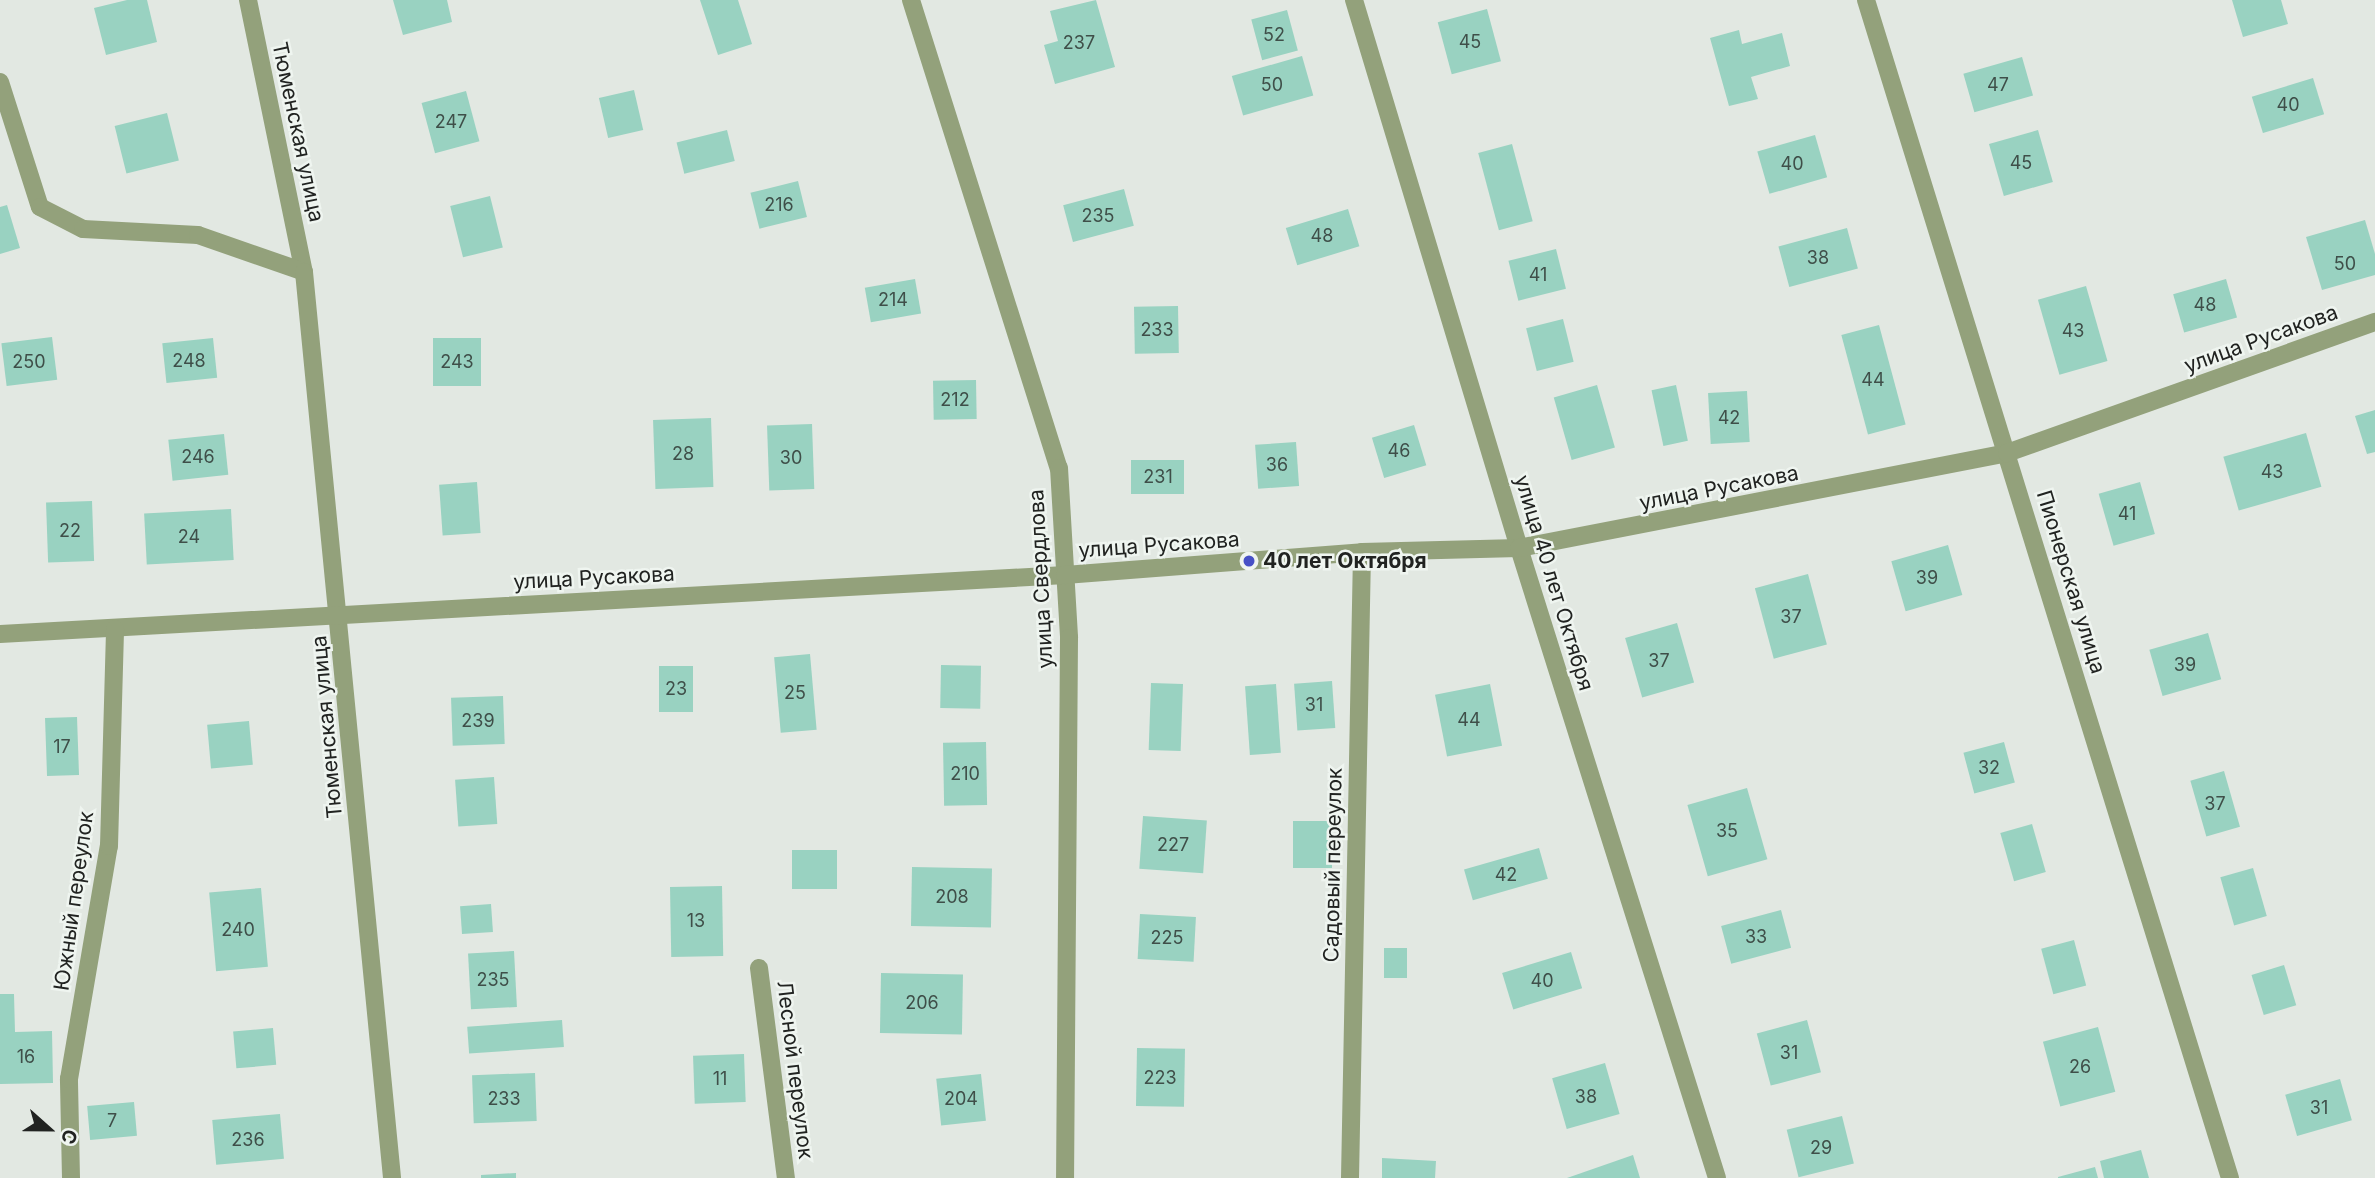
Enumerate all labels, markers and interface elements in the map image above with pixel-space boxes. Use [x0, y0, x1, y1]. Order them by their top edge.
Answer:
house number: 52 [1263, 24, 1285, 46]
house number: 45 [1459, 31, 1481, 53]
house number: 237 [1063, 32, 1095, 54]
street label: Тюменская улица [267, 40, 329, 224]
house number: 50 [1261, 74, 1283, 96]
house number: 47 [1987, 74, 2009, 96]
house number: 40 [2277, 94, 2299, 116]
house number: 247 [435, 111, 467, 133]
house number: 45 [2010, 152, 2032, 174]
house number: 40 [1781, 153, 1803, 175]
house number: 216 [764, 194, 794, 216]
house number: 235 [1081, 205, 1115, 227]
house number: 48 [1311, 225, 1333, 247]
house number: 38 [1807, 247, 1829, 269]
house number: 50 [2334, 253, 2356, 275]
house number: 41 [1529, 264, 1547, 286]
house number: 214 [878, 289, 908, 311]
house number: 48 [2194, 294, 2216, 316]
street label: улица Русакова [2181, 300, 2341, 378]
house number: 233 [1140, 319, 1174, 341]
house number: 43 [2062, 320, 2084, 342]
house number: 248 [172, 350, 206, 372]
house number: 250 [12, 351, 46, 373]
house number: 243 [440, 351, 474, 373]
house number: 44 [1861, 369, 1885, 391]
house number: 212 [940, 389, 970, 411]
house number: 42 [1718, 407, 1740, 429]
house number: 46 [1388, 440, 1410, 462]
house number: 28 [672, 443, 694, 465]
house number: 246 [181, 446, 215, 468]
house number: 30 [780, 447, 802, 469]
house number: 36 [1266, 454, 1288, 476]
street label: улица Русакова [1637, 460, 1801, 516]
house number: 43 [2261, 461, 2283, 483]
house number: 231 [1143, 466, 1173, 488]
street label: улица 40 лет Октября [1509, 472, 1599, 694]
street label: Пионерская улица [2031, 487, 2111, 677]
street label: улица Свердлова [1024, 489, 1058, 669]
house number: 41 [2118, 503, 2136, 525]
house number: 22 [59, 520, 81, 542]
house number: 24 [178, 526, 200, 548]
street label: улица Русакова [1078, 527, 1240, 563]
place label: 40 лет Октября [1263, 548, 1427, 574]
marker: 40 лет Октября [1241, 553, 1257, 569]
street label: улица Русакова [513, 561, 675, 595]
house number: 39 [1916, 567, 1938, 589]
house number: 37 [1780, 606, 1802, 628]
street label: Тюменская улица [306, 635, 348, 819]
house number: 37 [1648, 650, 1670, 672]
house number: 39 [2174, 654, 2196, 676]
house number: 23 [665, 678, 687, 700]
house number: 25 [784, 682, 806, 704]
house number: 31 [1305, 694, 1323, 716]
house number: 44 [1457, 709, 1481, 731]
house number: 239 [461, 710, 495, 732]
house number: 17 [53, 736, 71, 758]
house number: 32 [1978, 757, 2000, 779]
house number: 210 [950, 763, 980, 785]
street label: Садовый переулок [1319, 767, 1347, 963]
house number: 37 [2204, 793, 2226, 815]
street label: Южный переулок [49, 810, 99, 992]
house number: 35 [1716, 820, 1738, 842]
house number: 227 [1157, 834, 1189, 856]
house number: 42 [1495, 864, 1517, 886]
house number: 208 [935, 886, 969, 908]
house number: 13 [687, 910, 705, 932]
house number: 240 [221, 919, 255, 941]
house number: 33 [1745, 926, 1767, 948]
house number: 225 [1151, 927, 1183, 949]
house number: 235 [476, 969, 510, 991]
house number: 40 [1531, 970, 1553, 992]
street label: Лесной переулок [772, 979, 818, 1161]
house number: 206 [905, 992, 939, 1014]
house number: 31 [1780, 1042, 1798, 1064]
house number: 16 [17, 1046, 35, 1068]
house number: 26 [2069, 1056, 2091, 1078]
house number: 223 [1143, 1067, 1177, 1089]
house number: 11 [713, 1068, 727, 1090]
house number: 38 [1575, 1086, 1597, 1108]
house number: 233 [487, 1088, 521, 1110]
house number: 204 [944, 1088, 978, 1110]
north arrow [14, 1094, 84, 1164]
house number: 31 [2310, 1097, 2328, 1119]
house number: 7 [107, 1110, 117, 1132]
text: С [56, 1126, 82, 1147]
house number: 236 [231, 1129, 265, 1151]
house number: 29 [1810, 1137, 1832, 1159]

